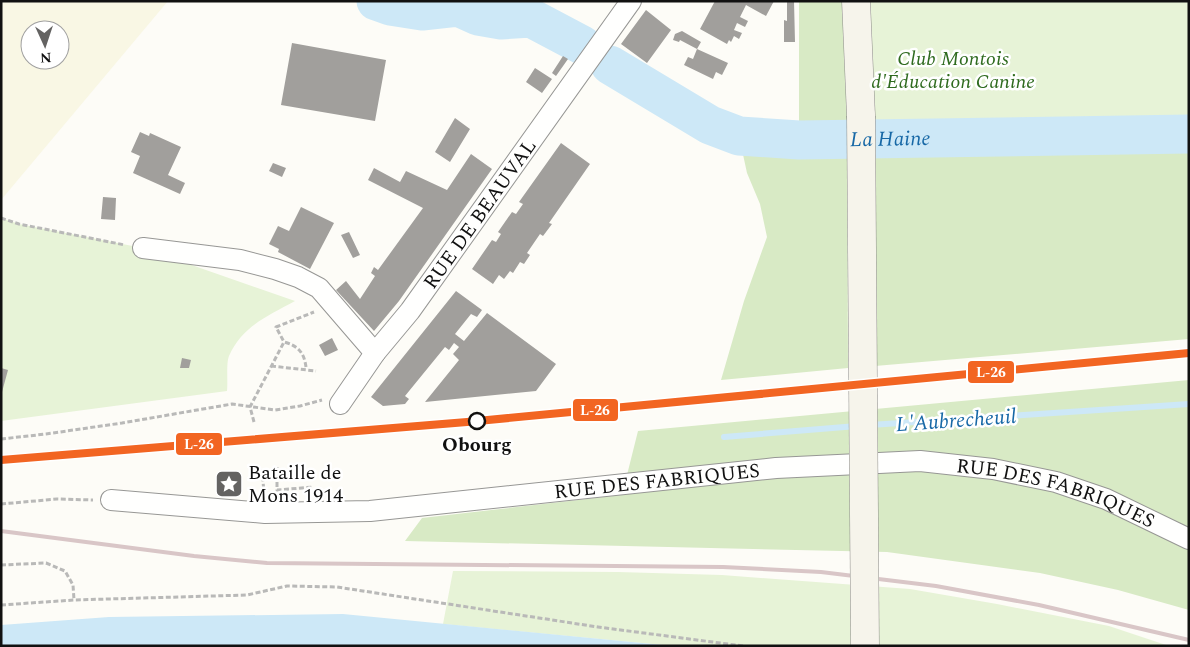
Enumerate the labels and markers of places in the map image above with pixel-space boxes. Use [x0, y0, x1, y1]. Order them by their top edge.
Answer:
marker: Obourg [468, 412, 486, 430]
place label: Obourg [442, 430, 512, 460]
place label: Bataille de Mons 1914 [248, 458, 343, 511]
place icon: Bataille de Mons 1914 [214, 469, 244, 499]

